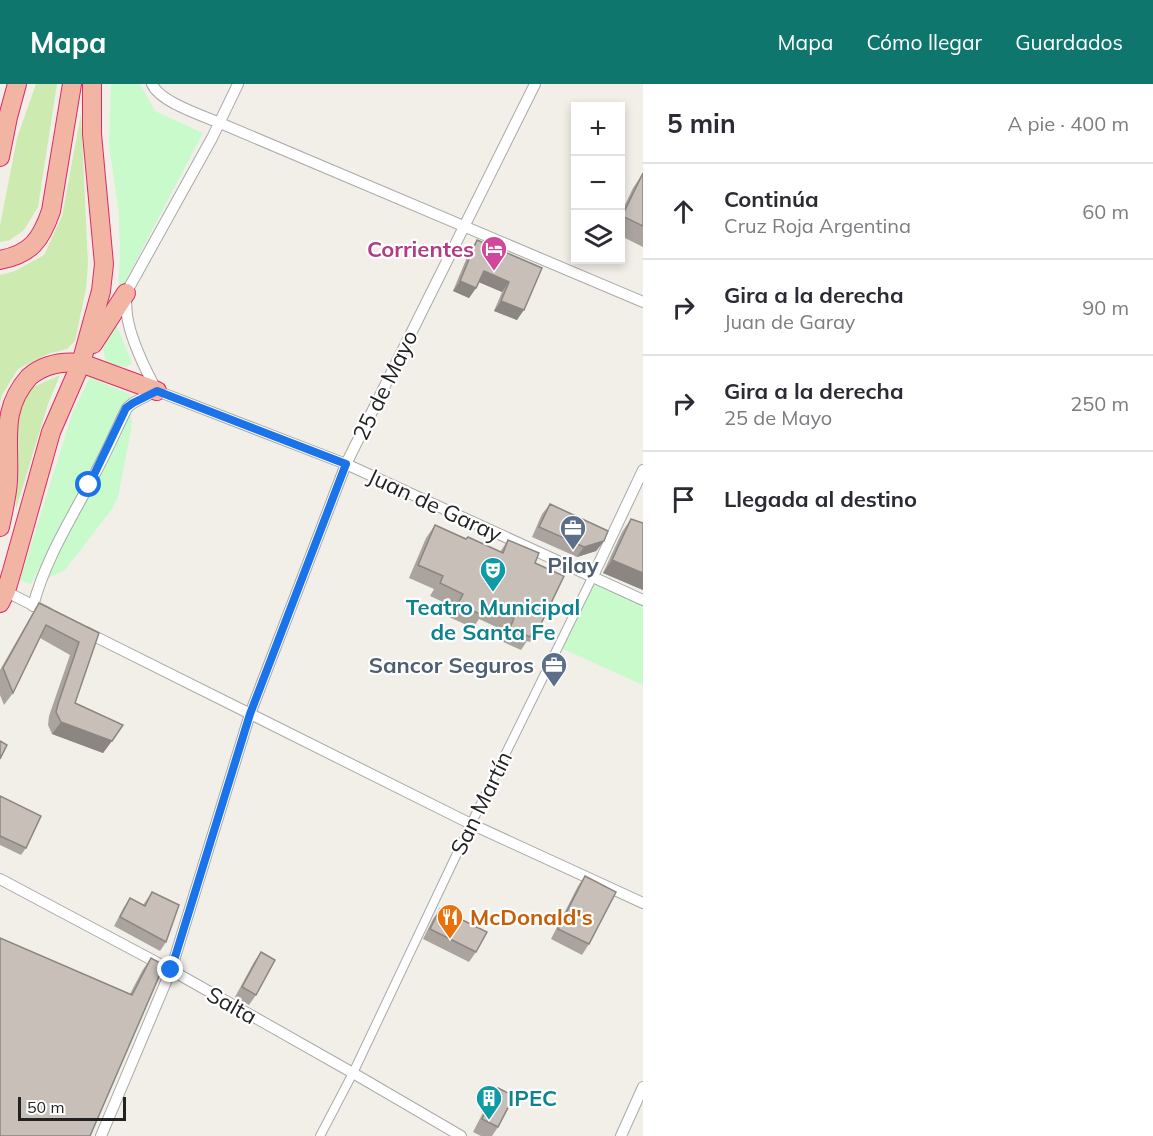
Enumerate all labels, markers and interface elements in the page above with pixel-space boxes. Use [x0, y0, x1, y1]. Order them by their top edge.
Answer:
text: Mapa [30, 25, 106, 60]
text: Mapa [778, 29, 833, 55]
text: Cómo llegar [866, 29, 982, 55]
text: Guardados [1015, 29, 1123, 55]
map controls [571, 102, 625, 264]
button: + [571, 102, 625, 156]
text: 5 min [667, 107, 736, 140]
text: A pie · 400 m [1008, 111, 1129, 136]
button: − [571, 156, 625, 210]
text: Continúa [724, 185, 819, 213]
icon: ahead [667, 195, 700, 228]
text: 60 m [1082, 199, 1129, 224]
button: layers [571, 210, 625, 264]
text: Cruz Roja Argentina [724, 213, 911, 238]
hotel icon: Corrientes [479, 234, 509, 272]
place label: Corrientes [367, 235, 474, 263]
text: Gira a la derecha [724, 281, 904, 309]
icon: right [667, 291, 700, 324]
text: 90 m [1082, 295, 1129, 320]
text: Juan de Garay [724, 309, 855, 334]
street label: 25 de Mayo [346, 325, 424, 445]
text: Gira a la derecha [724, 377, 904, 405]
icon: right [667, 387, 700, 420]
text: 250 m [1070, 391, 1129, 416]
text: 25 de Mayo [724, 405, 832, 430]
street label: Juan de Garay [364, 462, 507, 548]
route start [75, 471, 101, 497]
icon: arrive [667, 483, 700, 516]
text: Llegada al destino [724, 485, 917, 513]
office icon: Pilay [558, 513, 588, 551]
place label: Pilay [547, 551, 599, 579]
theatre icon: Teatro Municipal de Santa Fe [478, 555, 508, 593]
place label: Teatro Municipal de Santa Fe [406, 593, 580, 646]
office icon: Sancor Seguros [539, 650, 569, 688]
place label: Sancor Seguros [369, 651, 534, 679]
street label: San Martín [444, 747, 518, 859]
restaurant icon: McDonald's [435, 902, 465, 940]
place label: McDonald's [470, 903, 593, 931]
route end [157, 956, 183, 982]
street label: Salta [202, 980, 262, 1030]
building icon: IPEC [474, 1083, 504, 1121]
place label: IPEC [508, 1084, 557, 1112]
scale bar [18, 1094, 126, 1122]
text: 50 m [27, 1097, 64, 1117]

